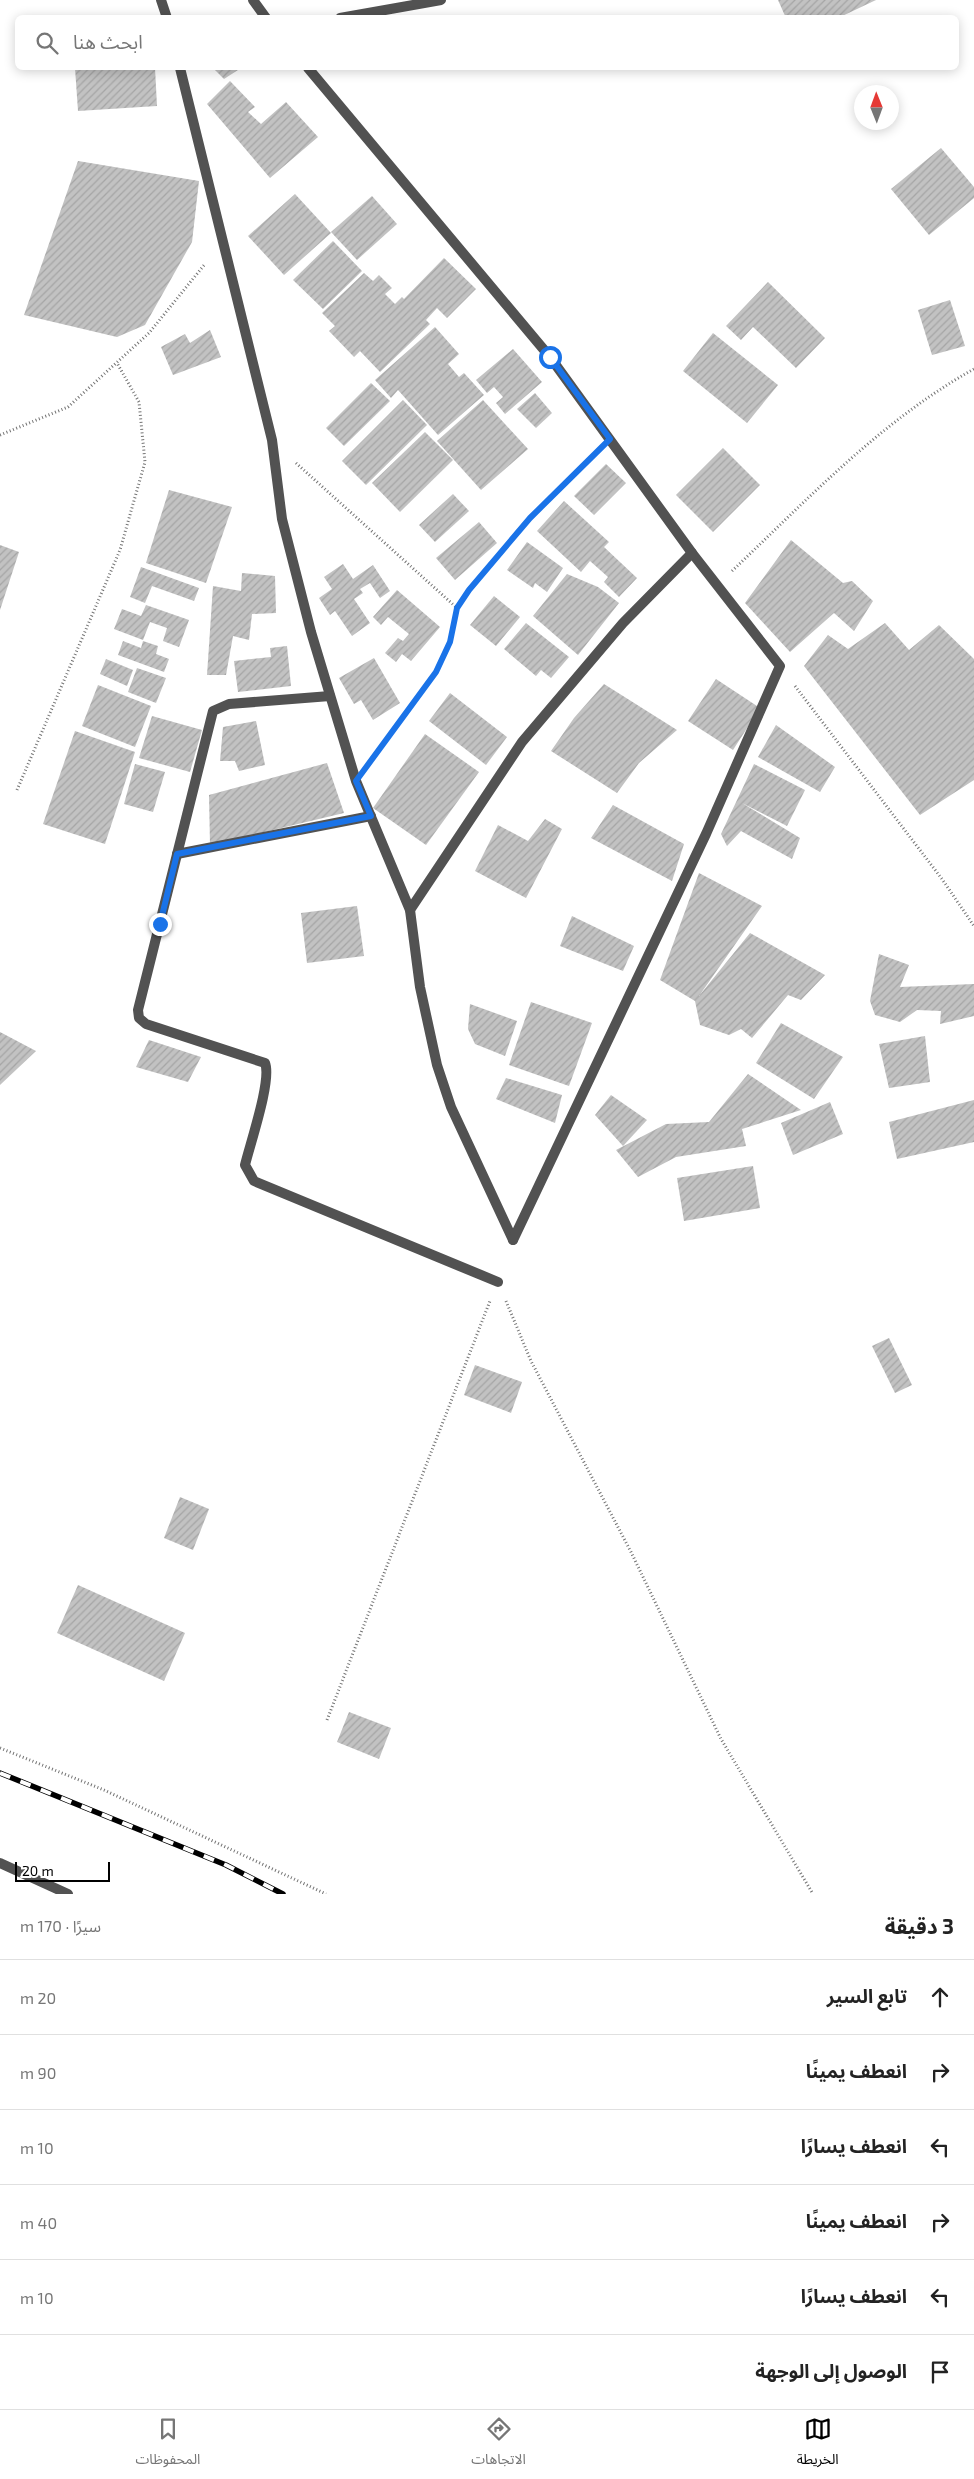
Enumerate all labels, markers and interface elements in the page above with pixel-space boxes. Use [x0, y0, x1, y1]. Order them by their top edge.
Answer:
search box [15, 15, 959, 70]
icon: search [33, 29, 61, 57]
text: ابحث هنا [73, 30, 143, 53]
north arrow [854, 85, 899, 130]
route start [539, 346, 562, 369]
route end [149, 913, 172, 936]
scale bar [15, 1859, 110, 1882]
text: 20 m [22, 1862, 54, 1879]
text: 3 دقيقة [885, 1913, 954, 1938]
text: سيرًا · 170 m [20, 1916, 101, 1935]
icon: ahead [926, 1983, 954, 2011]
text: تابع السير [827, 1984, 907, 2007]
text: 20 m [20, 1988, 56, 2007]
icon: right [926, 2058, 954, 2086]
text: انعطف يمينًا [806, 2059, 907, 2082]
text: 90 m [20, 2063, 56, 2082]
icon: left [926, 2133, 954, 2161]
text: انعطف يسارًا [801, 2134, 907, 2157]
text: 10 m [20, 2138, 54, 2157]
icon: right [926, 2208, 954, 2236]
text: انعطف يمينًا [806, 2209, 907, 2232]
text: 40 m [20, 2213, 57, 2232]
icon: left [926, 2283, 954, 2311]
text: انعطف يسارًا [801, 2284, 907, 2307]
text: 10 m [20, 2288, 54, 2307]
icon: arrive [926, 2358, 954, 2386]
text: الوصول إلى الوجهة [755, 2359, 907, 2382]
tab: المحفوظات [135, 2415, 200, 2474]
tab: الاتجاهات [471, 2415, 526, 2474]
tab: الخريطة [797, 2415, 839, 2474]

